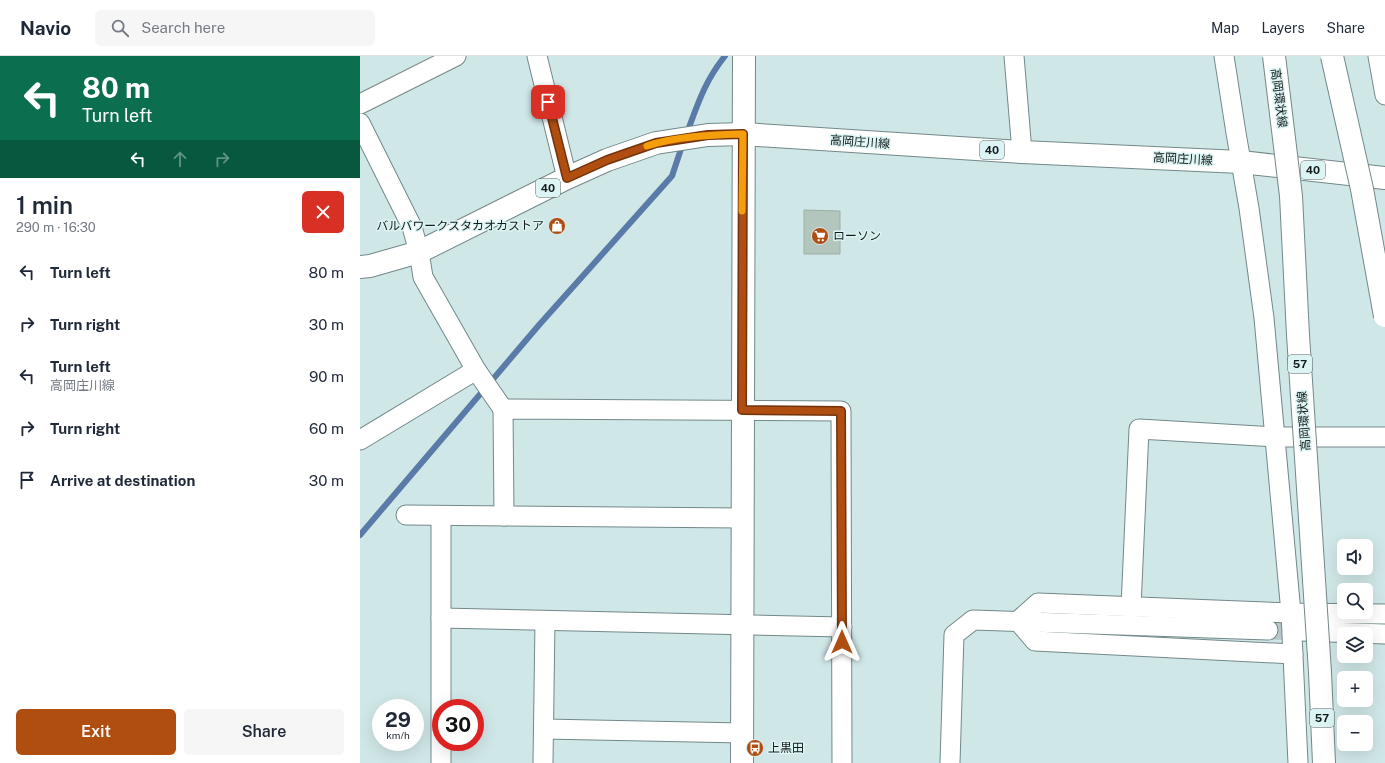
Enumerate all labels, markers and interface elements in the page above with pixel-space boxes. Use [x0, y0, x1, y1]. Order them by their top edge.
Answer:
search box [95, 10, 375, 46]
text: Navio [20, 17, 71, 39]
icon: search [109, 17, 131, 39]
text: Search here [141, 19, 225, 36]
text: Map [1211, 20, 1239, 36]
text: Layers [1261, 20, 1305, 36]
text: Share [1327, 20, 1365, 36]
street label: 高岡環状線 [1268, 67, 1290, 129]
text: 80 m [82, 71, 150, 104]
icon: left [16, 72, 68, 124]
pin [531, 85, 565, 119]
icon: arrive [537, 91, 559, 113]
text: Turn left [82, 105, 152, 126]
street label: 高岡庄川線 [830, 133, 890, 151]
road number: 40 [980, 141, 1004, 159]
icon: left [127, 148, 149, 170]
icon: ahead [169, 148, 191, 170]
icon: right [211, 148, 233, 170]
street label: 高岡庄川線 [1153, 150, 1213, 168]
road number: 40 [1301, 161, 1325, 179]
road number: 40 [536, 179, 560, 197]
text: 1 min [16, 191, 73, 219]
button: close [302, 191, 344, 233]
shop icon: バルバワークスタカオカストア [547, 216, 567, 236]
place label: バルバワークスタカオカストア [376, 219, 544, 233]
text: 290 m · 16:30 [16, 220, 96, 235]
supermarket icon: ローソン [810, 226, 830, 246]
place label: ローソン [833, 229, 881, 243]
icon: left [16, 261, 38, 283]
text: Turn left [50, 264, 111, 281]
text: 80 m [309, 264, 344, 281]
icon: right [16, 313, 38, 335]
text: Turn right [50, 316, 120, 333]
text: 30 m [309, 316, 344, 333]
road number: 57 [1288, 355, 1312, 373]
text: Turn left [50, 358, 111, 375]
icon: left [16, 365, 38, 387]
text: 90 m [309, 368, 344, 385]
text: 高岡庄川線 [50, 378, 115, 393]
street label: 高岡環状線 [1295, 391, 1313, 451]
icon: right [16, 417, 38, 439]
text: Turn right [50, 420, 120, 437]
text: 60 m [309, 420, 344, 437]
icon: arrive [16, 469, 38, 491]
text: Arrive at destination [50, 472, 195, 489]
text: 30 m [309, 472, 344, 489]
map controls [1337, 539, 1373, 751]
button: sound [1337, 539, 1373, 575]
button: search [1337, 583, 1373, 619]
position arrow [821, 621, 863, 663]
button: layers [1337, 627, 1373, 663]
button: + [1337, 671, 1373, 707]
speed limit sign: 30 [432, 699, 484, 751]
text: 29 [385, 708, 411, 732]
button: Exit [16, 709, 176, 755]
button: Share [184, 709, 344, 755]
road number: 57 [1310, 709, 1334, 727]
button: − [1337, 715, 1373, 751]
text: km/h [386, 729, 410, 741]
bus stop icon: 上黒田 [745, 738, 765, 758]
place label: 上黒田 [768, 741, 804, 755]

